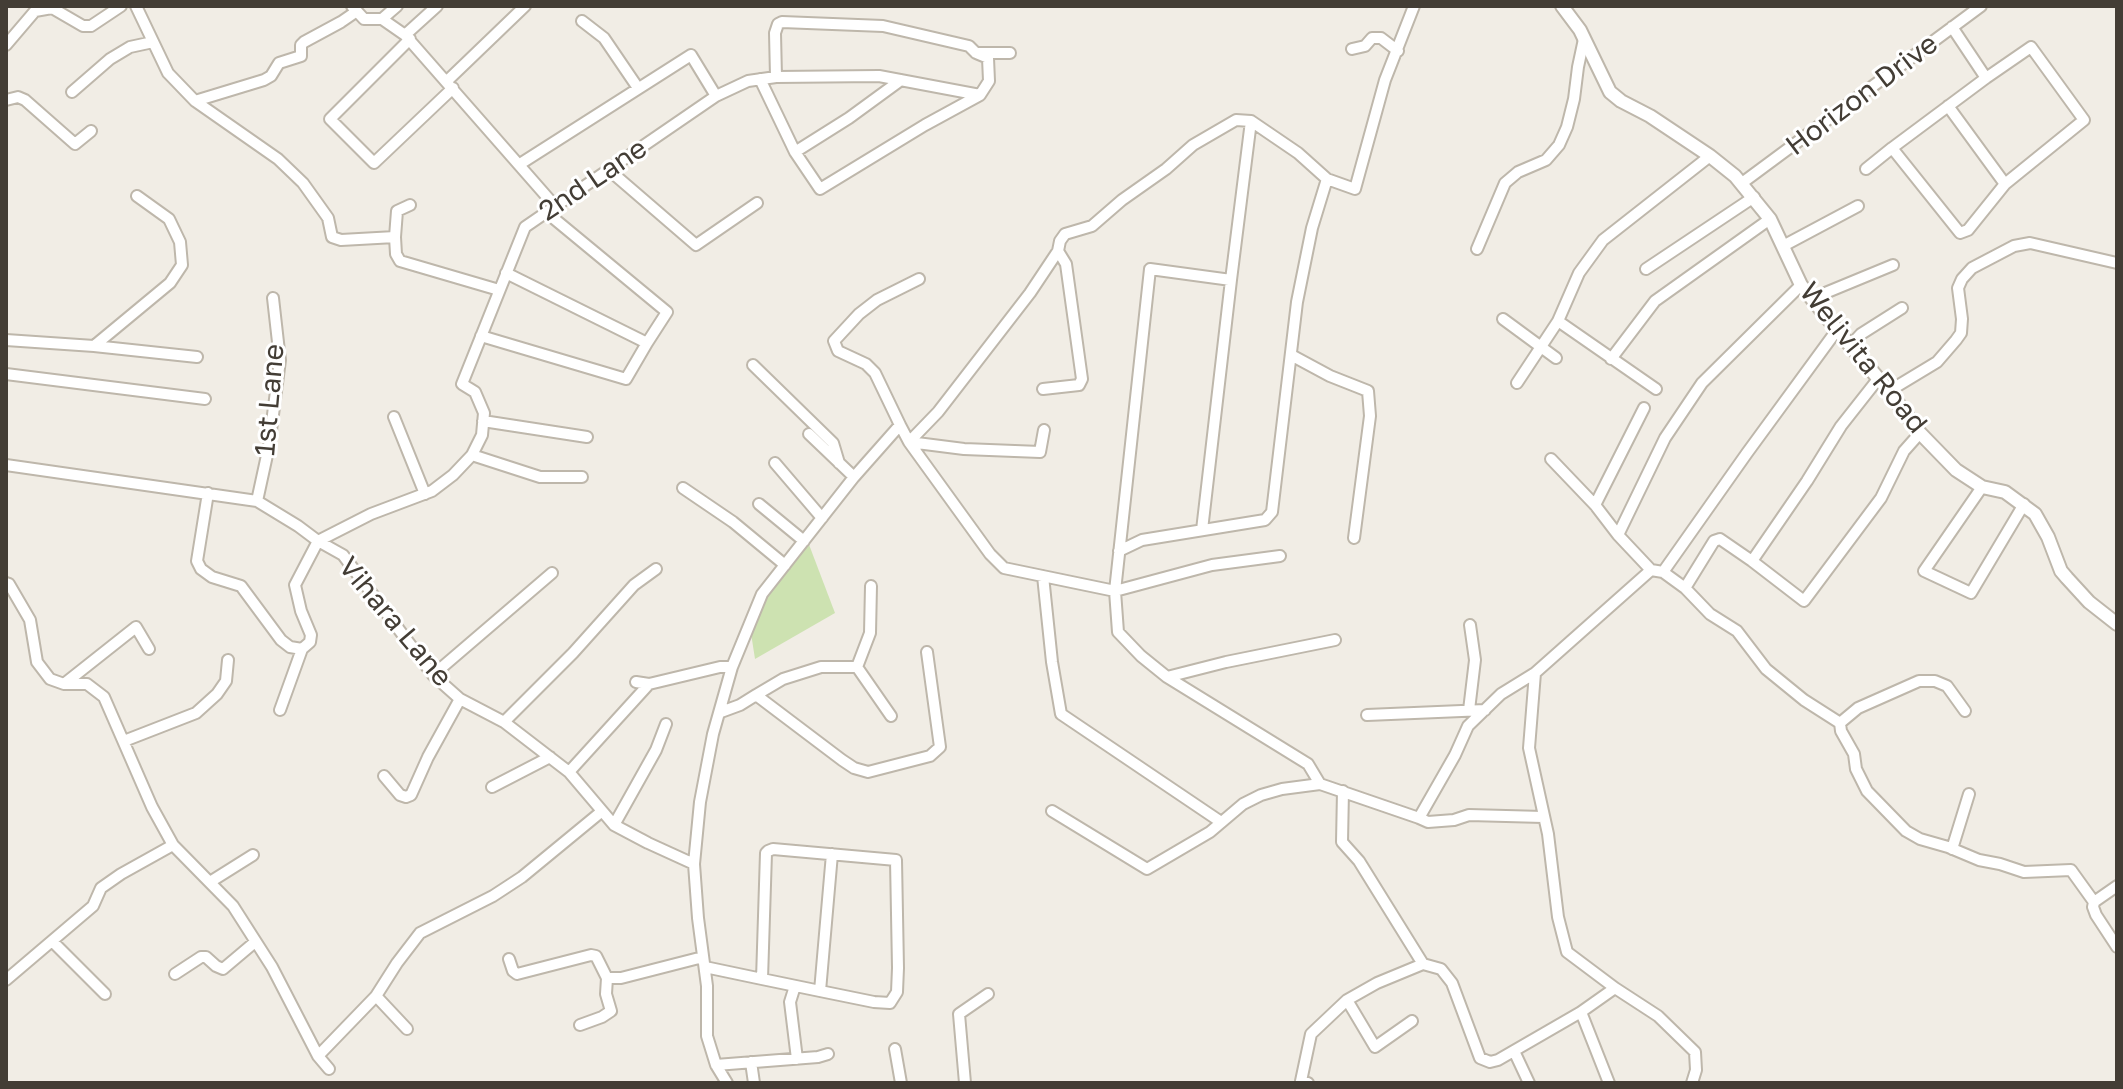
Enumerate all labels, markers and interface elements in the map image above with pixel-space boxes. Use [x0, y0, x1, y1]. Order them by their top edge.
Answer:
street label: Horizon Drive [1780, 27, 1944, 163]
street label: 2nd Lane [533, 132, 653, 228]
street label: Welivita Road [1792, 276, 1934, 440]
street label: 1st Lane [248, 343, 292, 457]
street label: Vihara Lane [331, 551, 459, 693]

